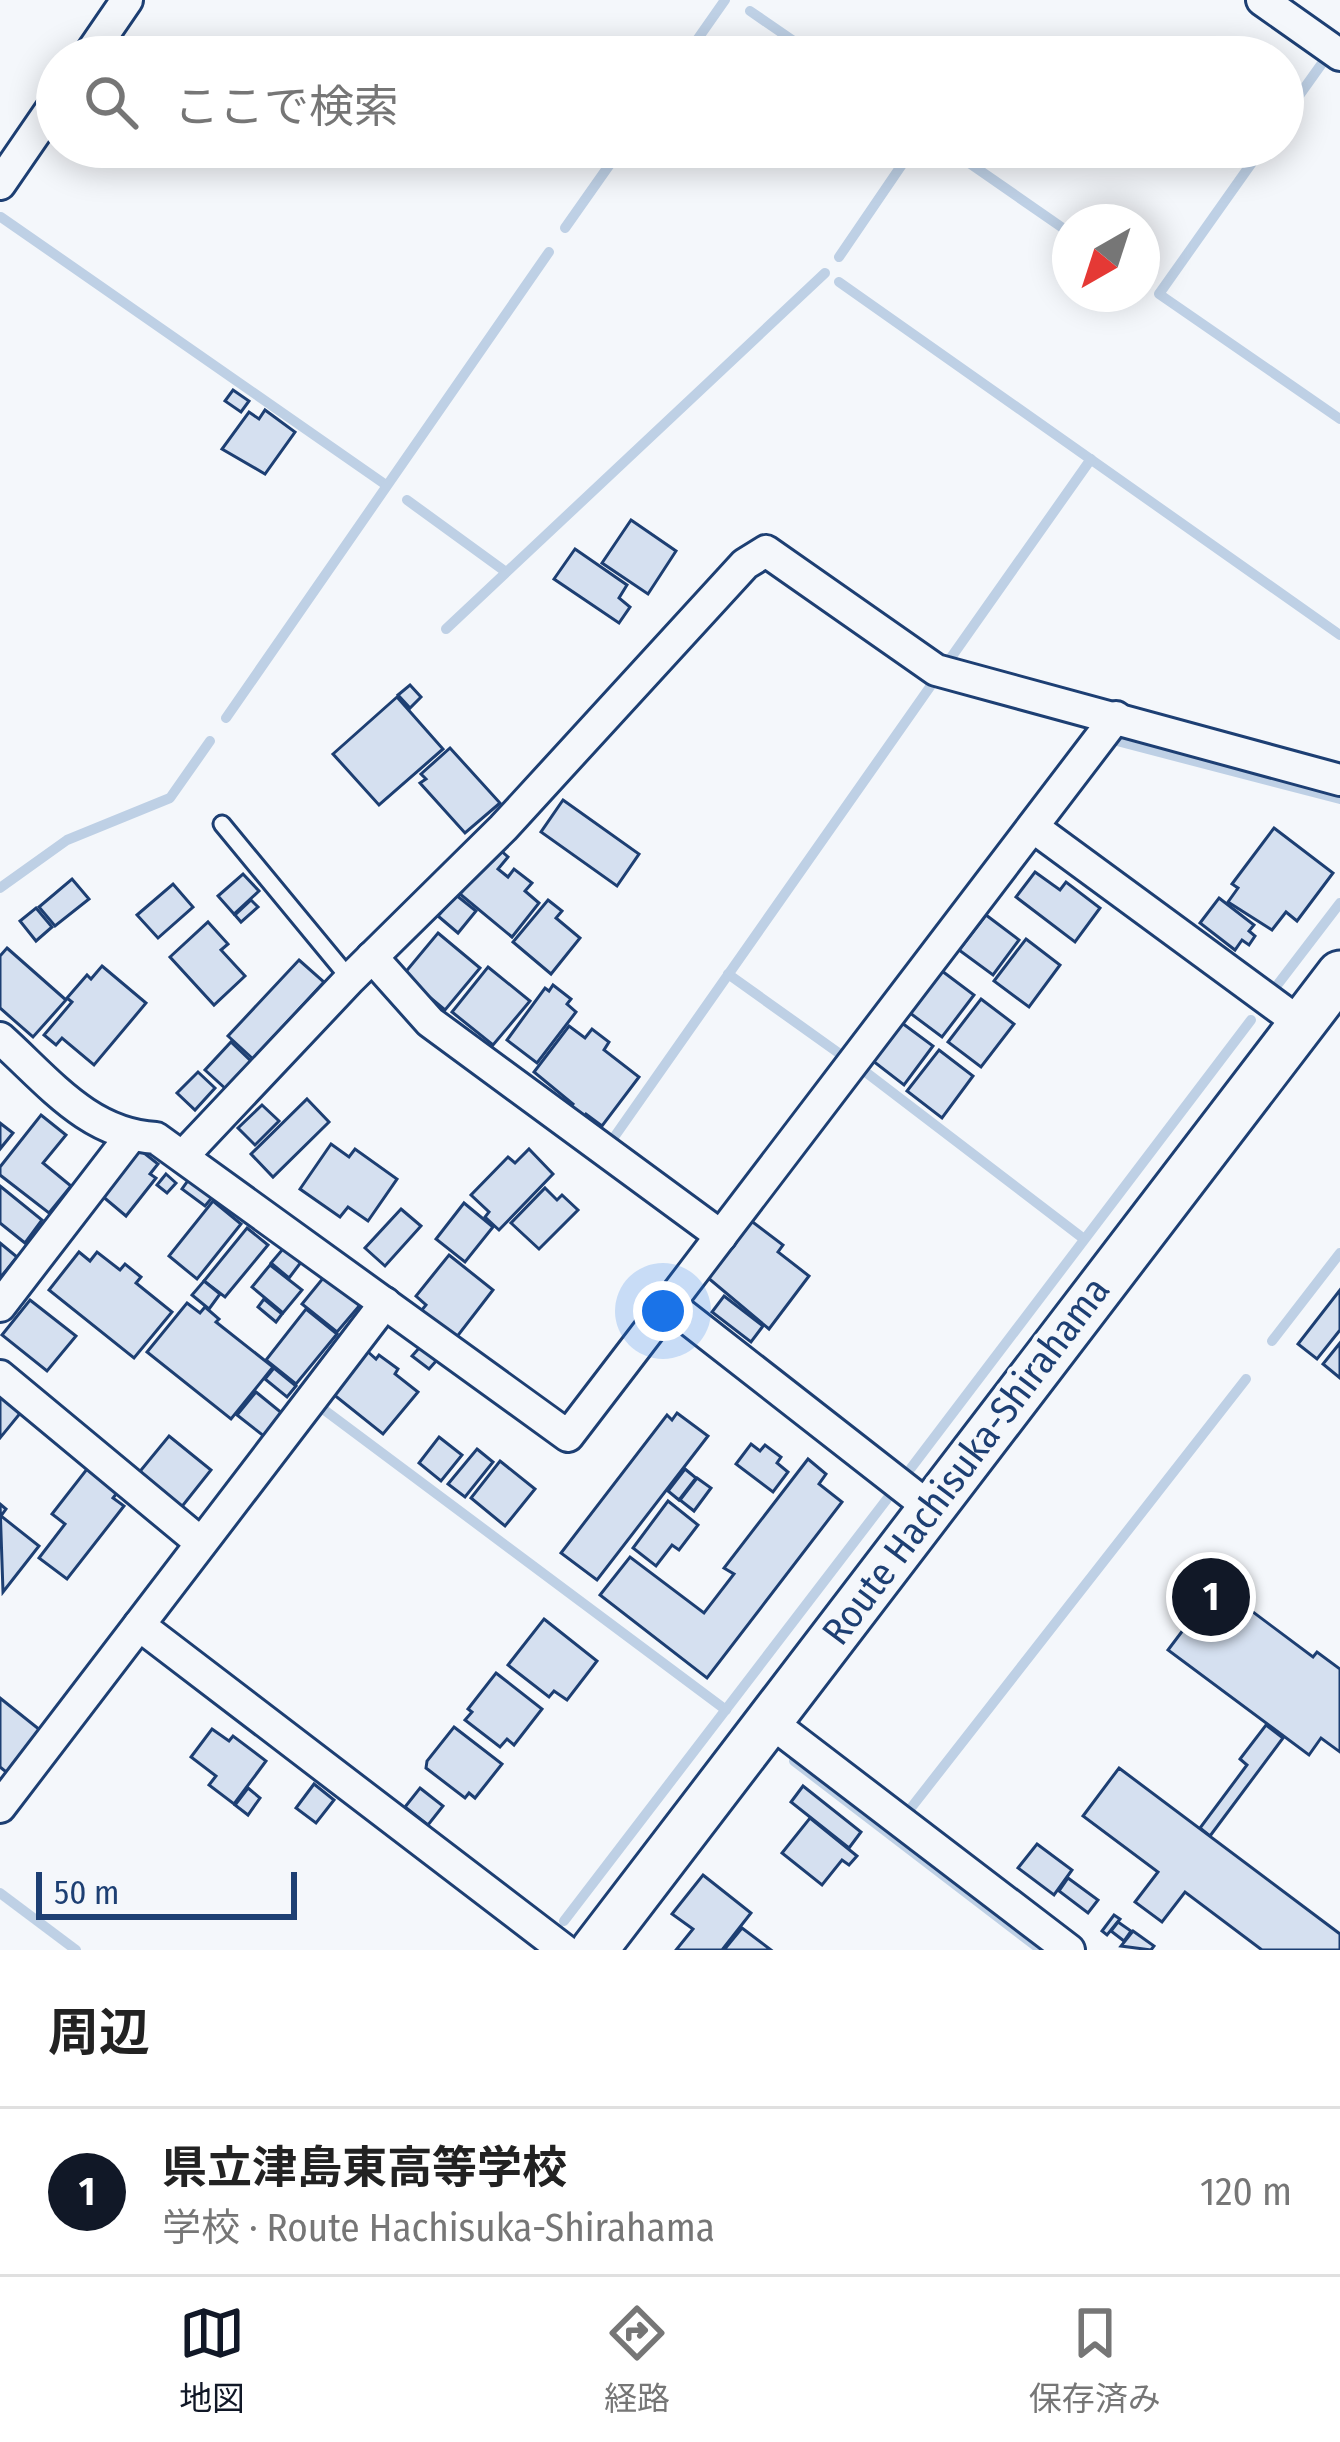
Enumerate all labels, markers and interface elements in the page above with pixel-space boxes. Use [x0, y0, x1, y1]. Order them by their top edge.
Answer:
search box [36, 36, 1304, 168]
icon: search [78, 69, 144, 135]
text: ここで検索 [174, 80, 399, 134]
north arrow [1052, 204, 1160, 312]
street label: Route Hachisuka-Shirahama [813, 1268, 1119, 1654]
your location [633, 1281, 693, 1341]
pin: 1 [1172, 1552, 1250, 1642]
scale bar [36, 1866, 297, 1919]
text: 50 m [54, 1873, 119, 1913]
text: 周辺 [48, 2002, 150, 2064]
text: 県立津島東高等学校 [162, 2141, 567, 2195]
text: 1 [79, 2169, 95, 2215]
text: 120 m [1200, 2169, 1292, 2215]
text: 学校 · Route Hachisuka-Shirahama [162, 2205, 715, 2251]
tab: 地図 [179, 2300, 245, 2420]
tab: 経路 [604, 2300, 670, 2420]
tab: 保存済み [1029, 2300, 1161, 2420]

